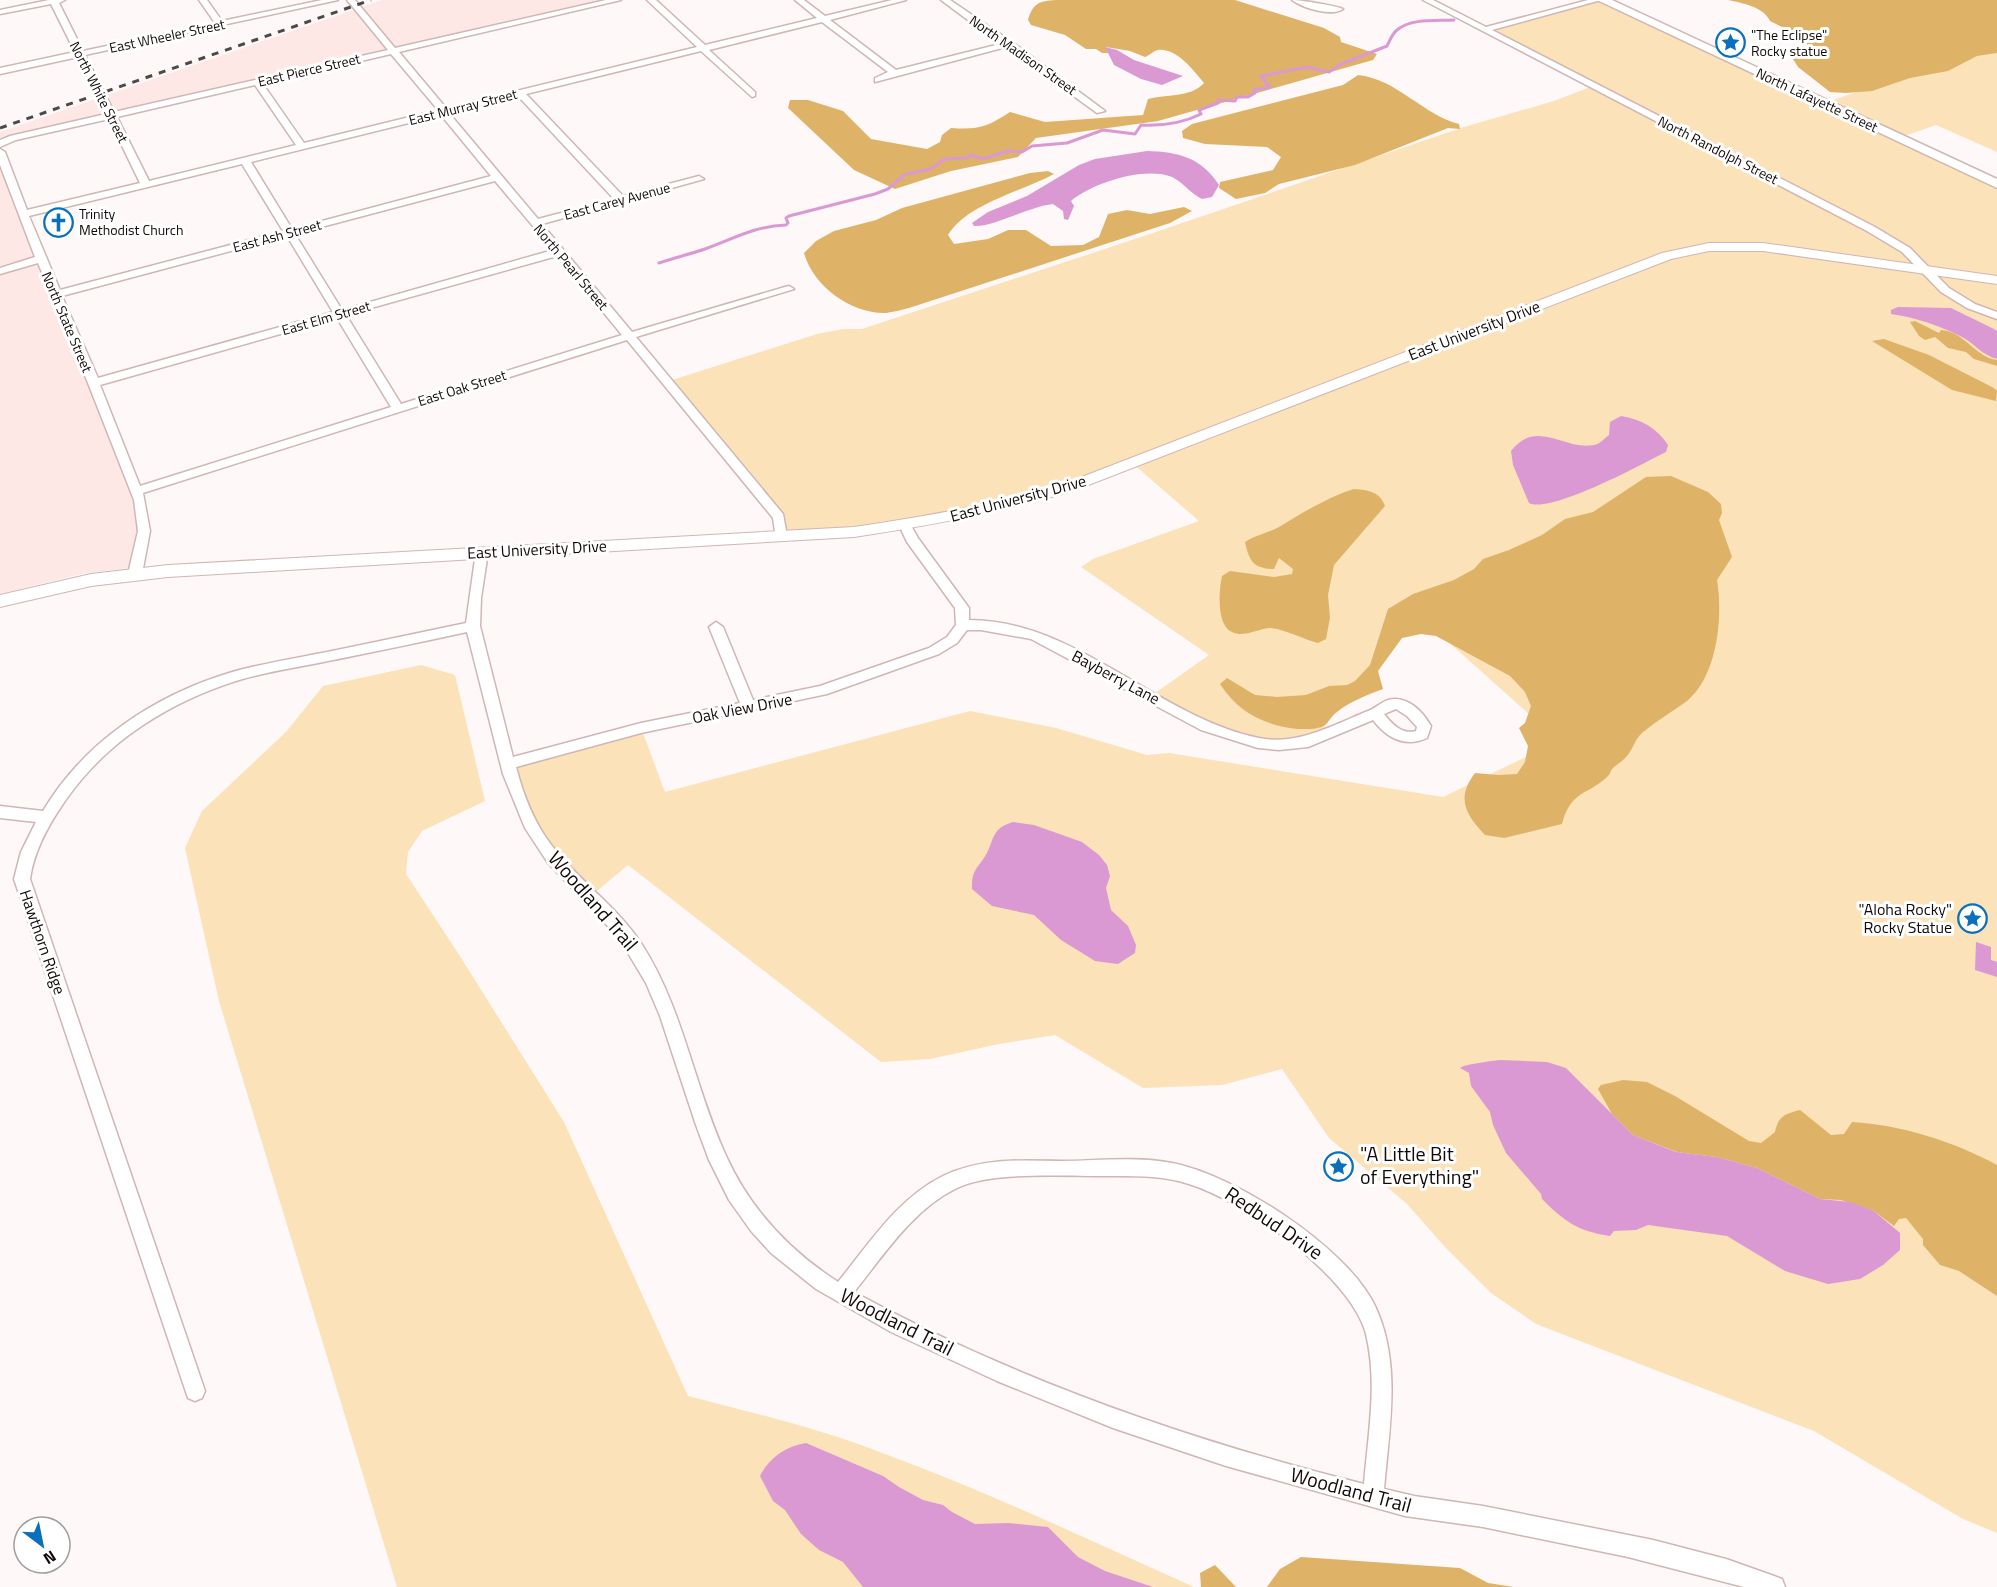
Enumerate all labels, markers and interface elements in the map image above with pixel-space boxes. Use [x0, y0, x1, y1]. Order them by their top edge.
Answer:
street label: North Madison Street [965, 10, 1081, 100]
street label: East Wheeler Street [107, 13, 227, 58]
place label: "The Eclipse" Rocky statue [1751, 24, 1827, 61]
place icon: "The Eclipse" Rocky statue [1714, 27, 1746, 59]
street label: North White Street [65, 37, 134, 146]
street label: East Pierce Street [256, 47, 362, 92]
street label: North Lafayette Street [1753, 62, 1882, 137]
street label: East Murray Street [406, 83, 519, 130]
street label: North Randolph Street [1654, 110, 1782, 189]
street label: East Carey Avenue [561, 176, 672, 225]
place label: Trinity Methodist Church [79, 203, 183, 240]
church icon: Trinity Methodist Church [42, 206, 74, 238]
street label: East Ash Street [230, 214, 324, 257]
street label: North Pearl Street [529, 219, 614, 314]
street label: North State Street [37, 268, 98, 376]
street label: East University Drive [1404, 294, 1544, 366]
street label: East Elm Street [279, 295, 373, 340]
street label: East Oak Street [415, 364, 509, 411]
street label: East University Drive [947, 468, 1089, 528]
street label: East University Drive [467, 533, 607, 565]
street label: Bayberry Lane [1068, 644, 1164, 710]
street label: Oak View Drive [690, 687, 794, 729]
street label: Woodland Trail [541, 844, 646, 958]
street label: Hawthorn Ridge [14, 886, 72, 998]
place label: "Aloha Rocky" Rocky Statue [1858, 897, 1952, 939]
place icon: "Aloha Rocky" Rocky Statue [1957, 902, 1989, 934]
place label: "A Little Bit of Everything" [1360, 1138, 1479, 1192]
place icon: "A Little Bit of Everything" [1323, 1150, 1355, 1182]
street label: Redbud Drive [1219, 1178, 1330, 1267]
street label: Woodland Trail [835, 1280, 960, 1364]
street label: Woodland Trail [1287, 1458, 1415, 1521]
north arrow [12, 1515, 72, 1575]
text: N [39, 1545, 61, 1571]

